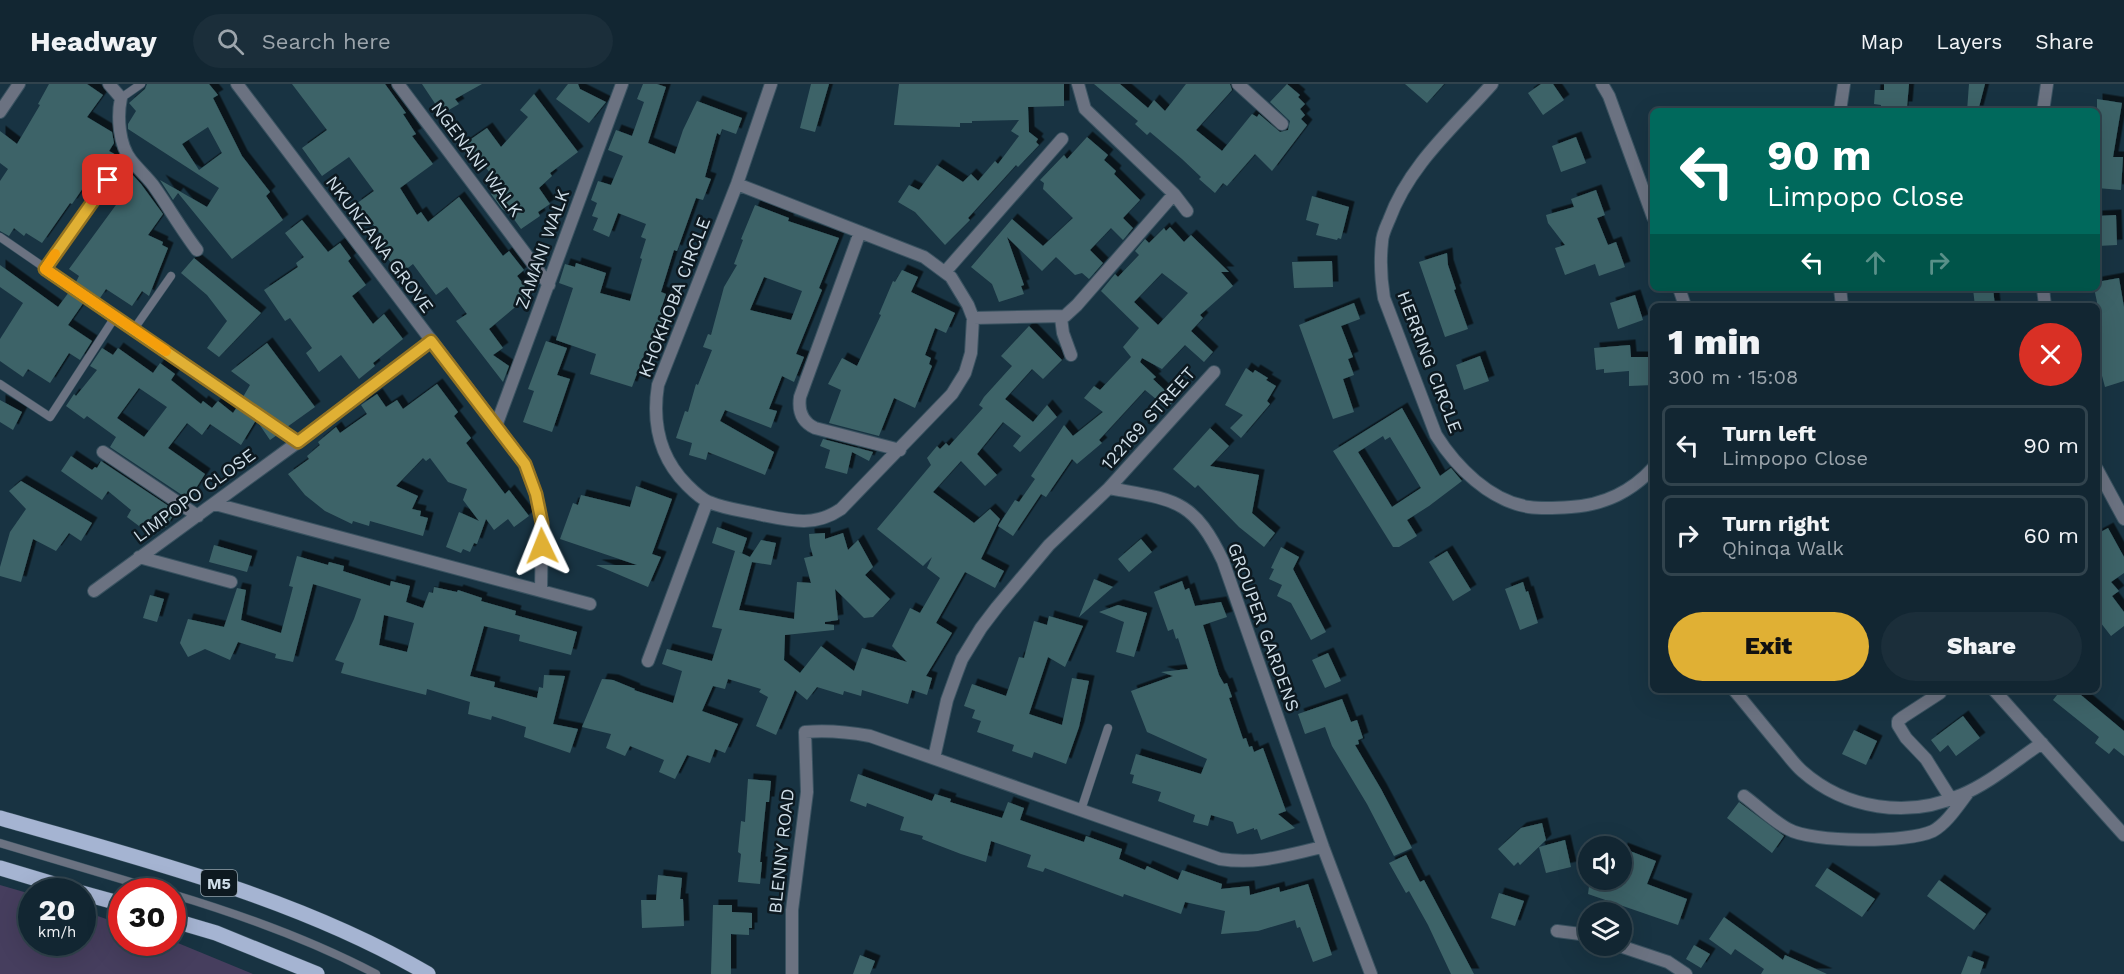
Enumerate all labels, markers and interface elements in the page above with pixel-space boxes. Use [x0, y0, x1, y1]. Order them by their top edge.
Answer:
search box [193, 14, 613, 68]
text: Headway [30, 25, 157, 58]
icon: search [214, 25, 247, 58]
text: Search here [262, 29, 391, 54]
text: Map [1860, 29, 1903, 54]
text: Layers [1936, 29, 2002, 54]
text: Share [2035, 29, 2094, 54]
street label: NGENANI WALK [427, 98, 527, 221]
text: 90 m [1767, 131, 1871, 180]
icon: left [1668, 132, 1746, 210]
pin [82, 154, 133, 205]
icon: arrive [91, 163, 124, 196]
street label: NKUNZANA GROVE [322, 171, 438, 317]
text: Limpopo Close [1767, 181, 1964, 213]
street label: ZAMANI WALK [511, 186, 573, 312]
street label: KHOKHOBA CIRCLE [634, 214, 714, 380]
icon: left [1796, 246, 1829, 279]
icon: ahead [1859, 246, 1892, 279]
icon: right [1922, 246, 1955, 279]
street label: HERRING CIRCLE [1393, 288, 1467, 436]
text: 1 min [1668, 321, 1761, 363]
button: close [2019, 323, 2082, 386]
street label: 122169 STREET [1096, 362, 1200, 474]
text: 300 m · 15:08 [1668, 365, 1798, 389]
text: Turn left [1722, 421, 1816, 446]
icon: left [1671, 429, 1704, 462]
text: 90 m [2023, 433, 2079, 458]
street label: LIMPOPO CLOSE [129, 444, 259, 546]
text: Limpopo Close [1722, 446, 1868, 470]
text: Turn right [1722, 511, 1829, 536]
position arrow [510, 514, 574, 578]
icon: right [1671, 519, 1704, 552]
text: 60 m [2023, 523, 2079, 548]
text: Qhinqa Walk [1722, 536, 1844, 560]
street label: GROUPER GARDENS [1224, 540, 1304, 714]
button: Exit [1668, 612, 1869, 681]
button: Share [1881, 612, 2082, 681]
street label: BLENNY ROAD [764, 787, 798, 915]
map controls [1578, 836, 1632, 956]
button: sound [1578, 836, 1632, 890]
road number: M5 [201, 870, 237, 896]
speed limit sign: 30 [108, 878, 186, 956]
text: 20 [38, 892, 76, 927]
button: layers [1578, 902, 1632, 956]
text: km/h [38, 923, 76, 941]

